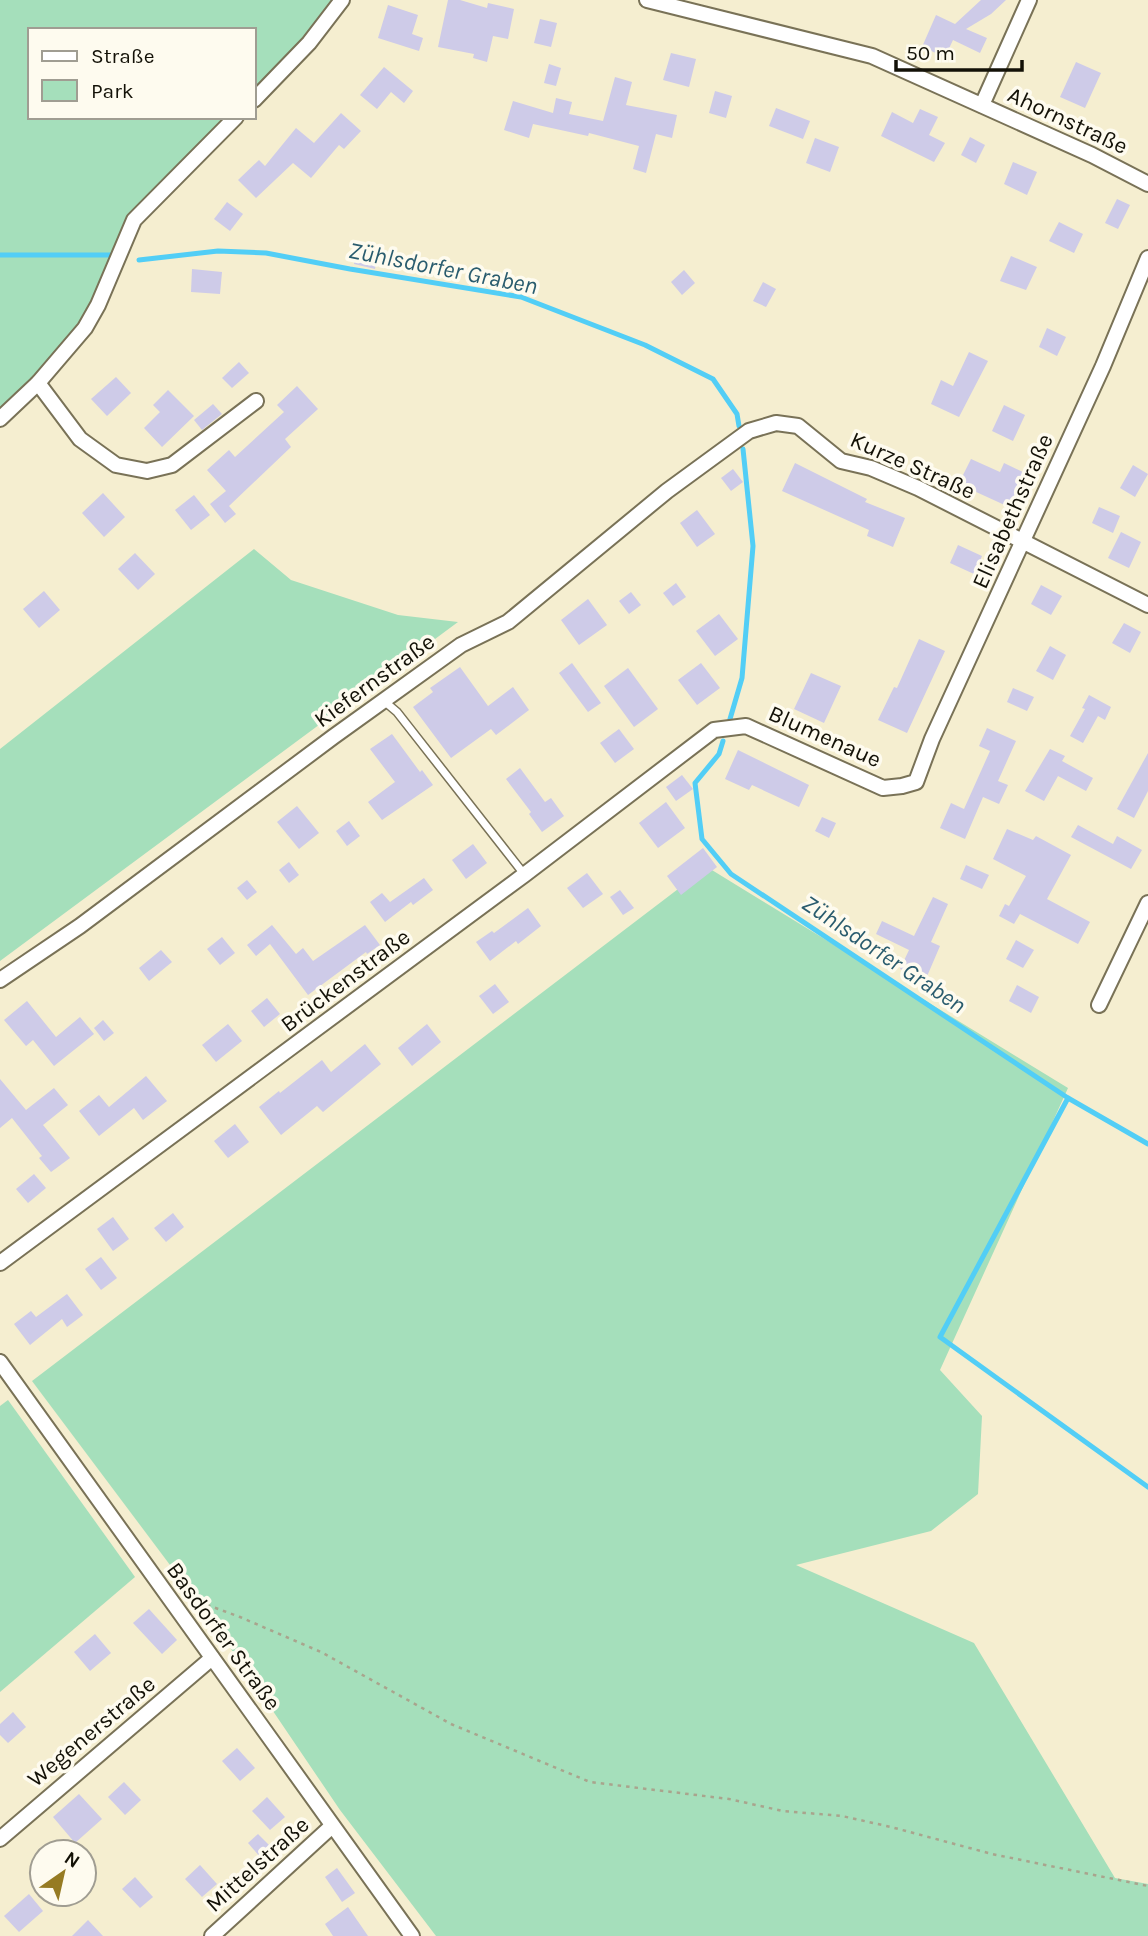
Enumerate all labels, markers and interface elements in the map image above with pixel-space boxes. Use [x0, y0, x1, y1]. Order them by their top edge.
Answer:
legend [28, 28, 256, 119]
scale bar [896, 28, 1022, 72]
text: 50 m [906, 41, 955, 65]
text: Straße [91, 44, 154, 68]
text: Park [91, 79, 134, 103]
street label: Ahornstraße [1003, 81, 1132, 160]
water label: Zühlsdorfer Graben [346, 236, 540, 300]
street label: Kurze Straße [846, 426, 979, 505]
street label: Elisabethstraße [966, 430, 1059, 593]
street label: Kiefernstraße [309, 628, 440, 733]
street label: Blumenaue [764, 700, 885, 773]
water label: Zühlsdorfer Graben [797, 889, 971, 1019]
street label: Brückenstraße [275, 923, 415, 1038]
street label: Basdorfer Straße [161, 1557, 286, 1716]
street label: Wegenerstraße [22, 1670, 161, 1793]
street label: Mittelstraße [200, 1811, 314, 1918]
north arrow [28, 1838, 98, 1908]
text: N [60, 1847, 84, 1873]

